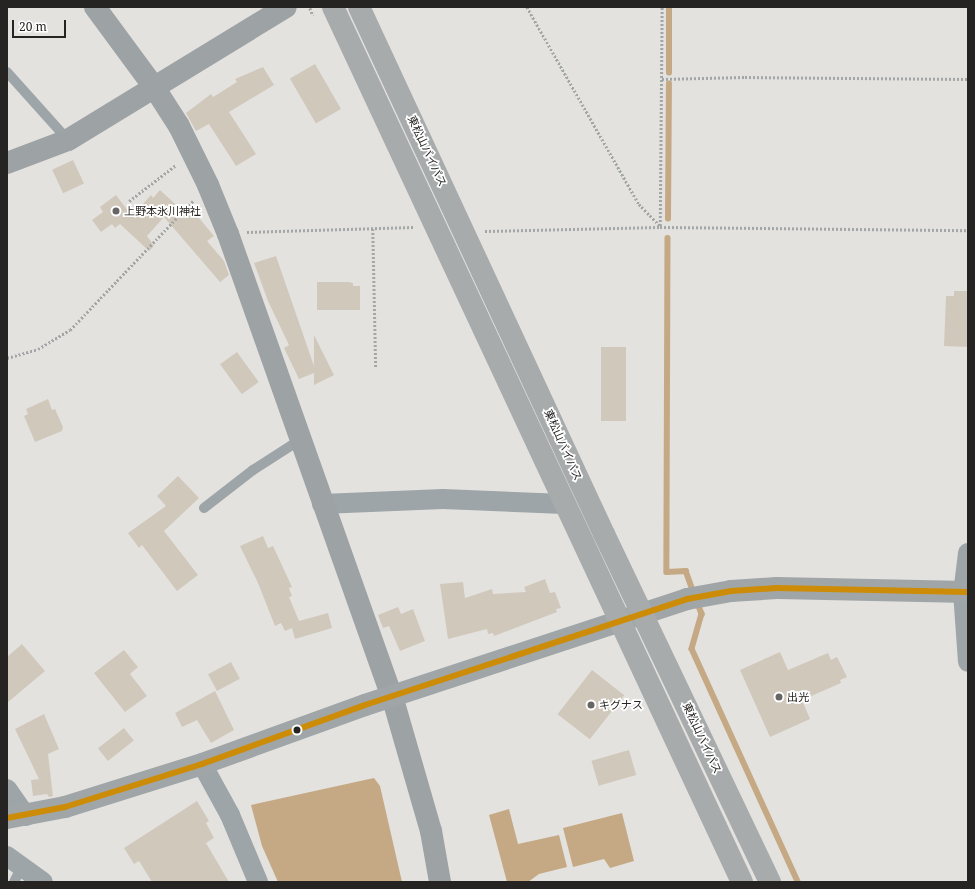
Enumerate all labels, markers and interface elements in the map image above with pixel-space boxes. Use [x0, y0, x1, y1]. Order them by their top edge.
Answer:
scale bar [14, 12, 68, 38]
text: 20 m [19, 18, 47, 35]
street label: 東松山バイパス [405, 113, 449, 189]
place label: 上野本氷川神社 [124, 204, 201, 218]
marker: 上野本氷川神社 [111, 206, 121, 216]
street label: 東松山バイパス [541, 407, 585, 483]
place label: 出光 [787, 690, 809, 704]
marker: 出光 [774, 692, 784, 702]
place label: キグナス [599, 698, 643, 712]
marker: キグナス [586, 700, 596, 710]
street label: 東松山バイパス [680, 700, 724, 776]
unlabelled marker [292, 725, 302, 735]

